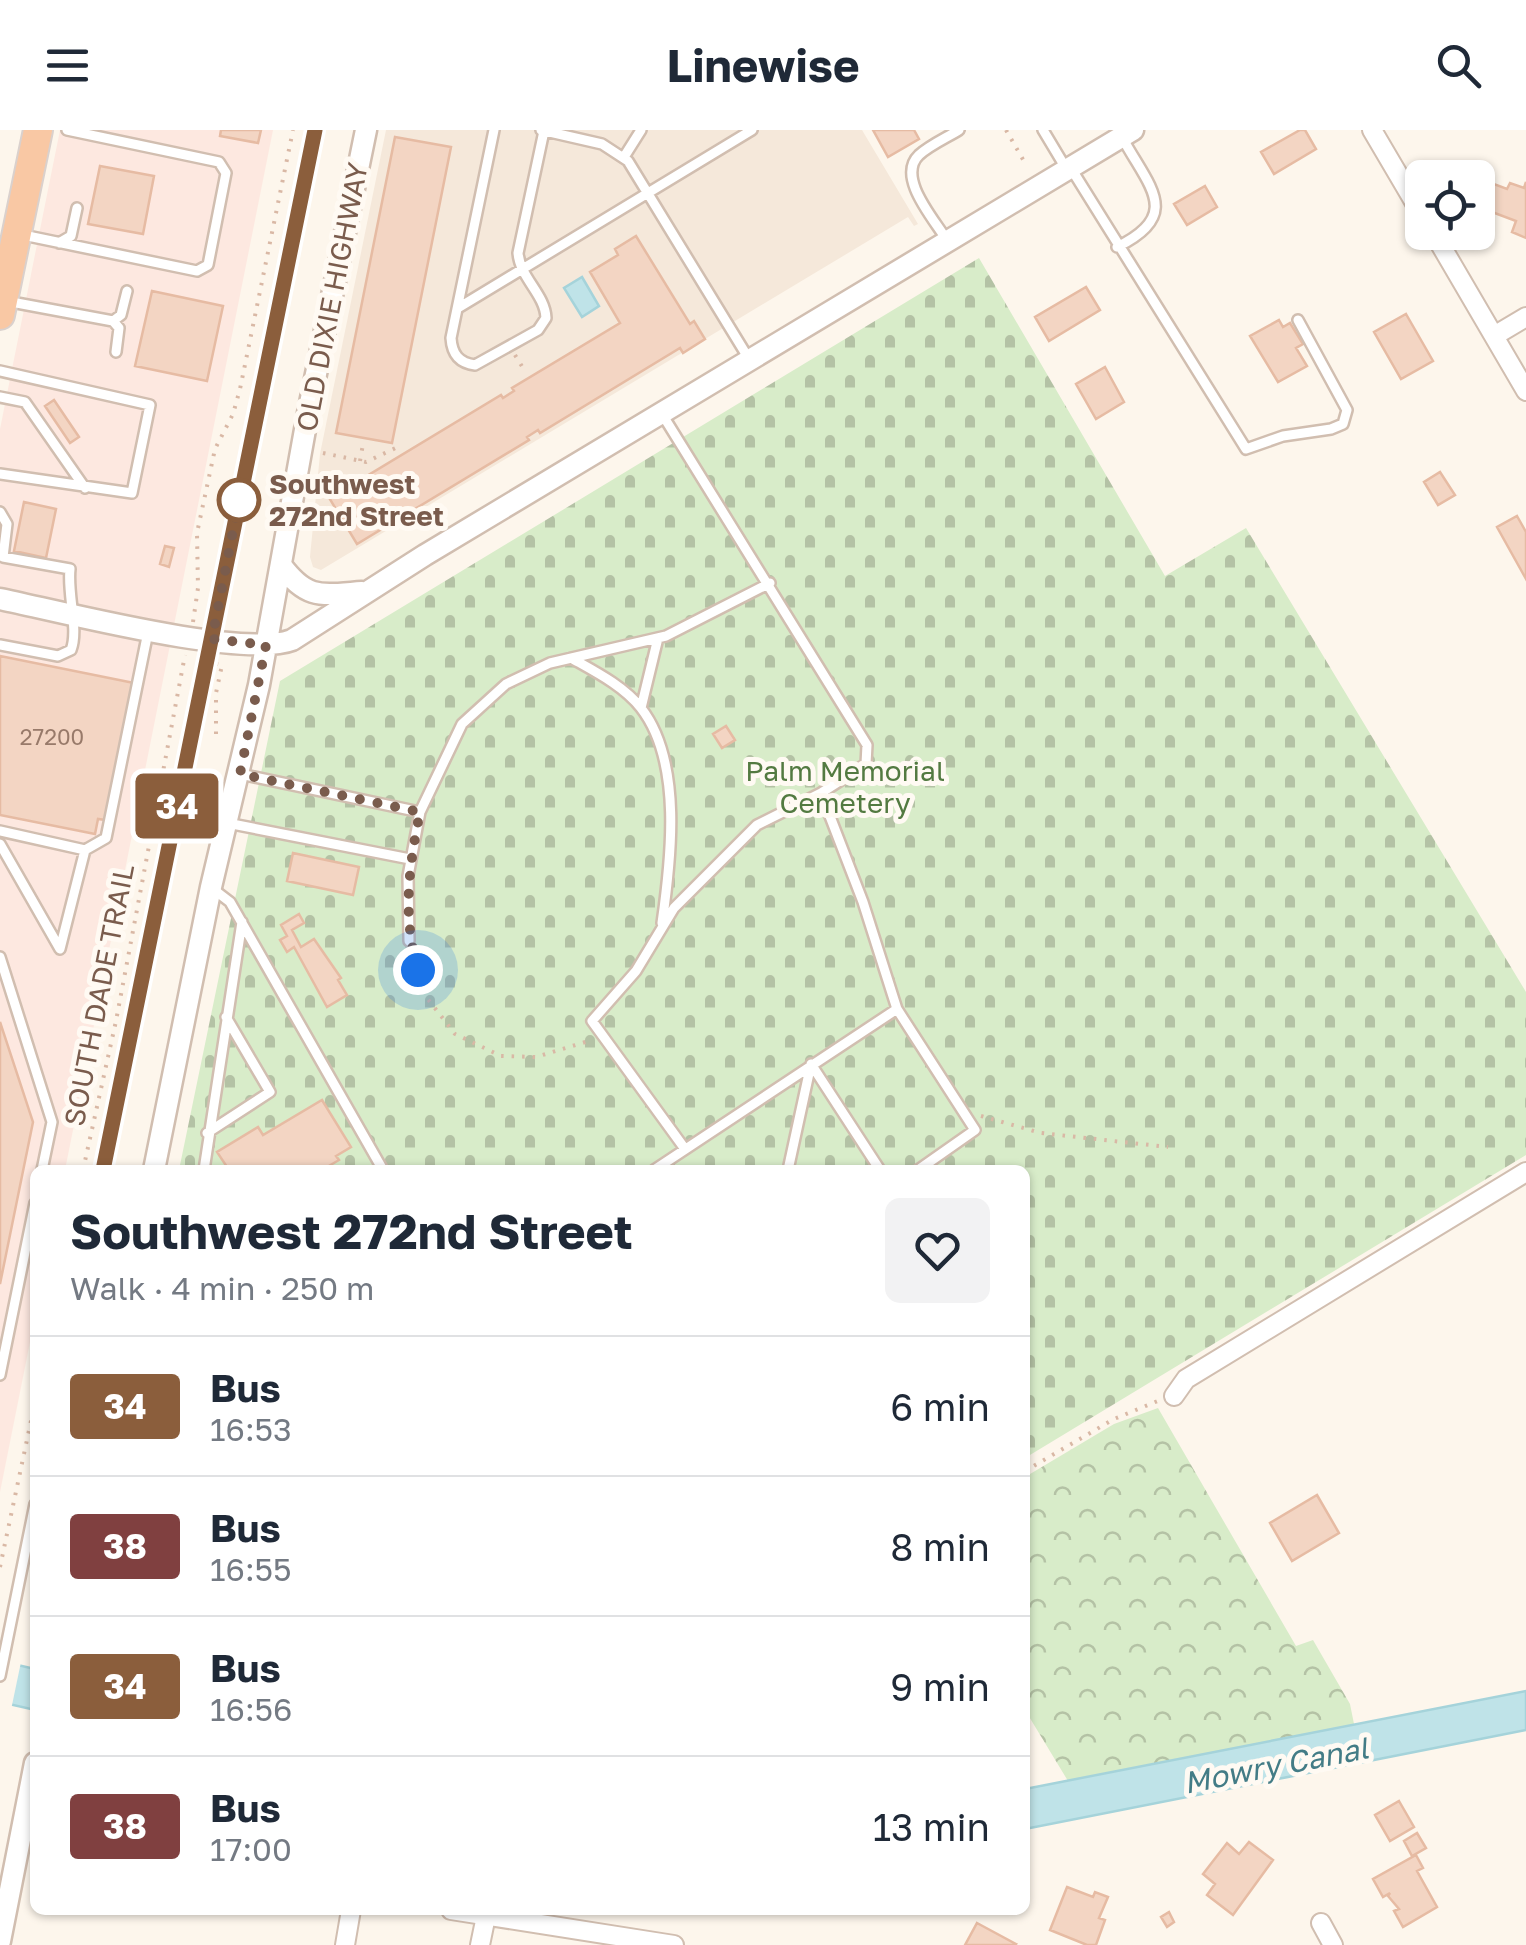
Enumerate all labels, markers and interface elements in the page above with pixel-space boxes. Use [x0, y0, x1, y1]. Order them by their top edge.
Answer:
icon: menu [40, 38, 95, 93]
text: Linewise [667, 38, 859, 92]
icon: search [1431, 38, 1486, 93]
street label: OLD DIXIE HIGHWAY [289, 160, 374, 434]
map controls [1405, 160, 1495, 250]
button: locate [1405, 160, 1495, 250]
place label: Southwest 272nd Street [269, 467, 444, 532]
marker: Southwest 272nd Street [218, 479, 260, 521]
house number: 27200 [20, 723, 84, 750]
park label: Palm Memorial Cemetery [745, 754, 945, 819]
line badge: 34 [132, 774, 222, 838]
text: 34 [155, 785, 199, 827]
street label: SOUTH DADE TRAIL [57, 861, 140, 1129]
your location [393, 945, 443, 995]
button: heart [885, 1198, 990, 1303]
text: Southwest 272nd Street [70, 1202, 633, 1260]
text: Walk · 4 min · 250 m [70, 1269, 374, 1307]
text: Bus [210, 1365, 281, 1410]
text: 6 min [890, 1384, 990, 1429]
text: 34 [103, 1385, 147, 1427]
text: 16:53 [210, 1410, 292, 1448]
text: Bus [210, 1505, 281, 1550]
text: 8 min [890, 1524, 990, 1569]
text: 38 [103, 1525, 147, 1567]
text: 16:55 [210, 1550, 292, 1588]
text: Bus [210, 1645, 281, 1690]
text: 9 min [890, 1664, 990, 1709]
text: 34 [103, 1665, 147, 1707]
text: 16:56 [210, 1690, 292, 1728]
water label: Mowry Canal [1181, 1729, 1372, 1801]
text: Bus [210, 1785, 281, 1830]
text: 13 min [873, 1804, 990, 1849]
text: 38 [103, 1805, 147, 1847]
text: 17:00 [210, 1830, 292, 1868]

